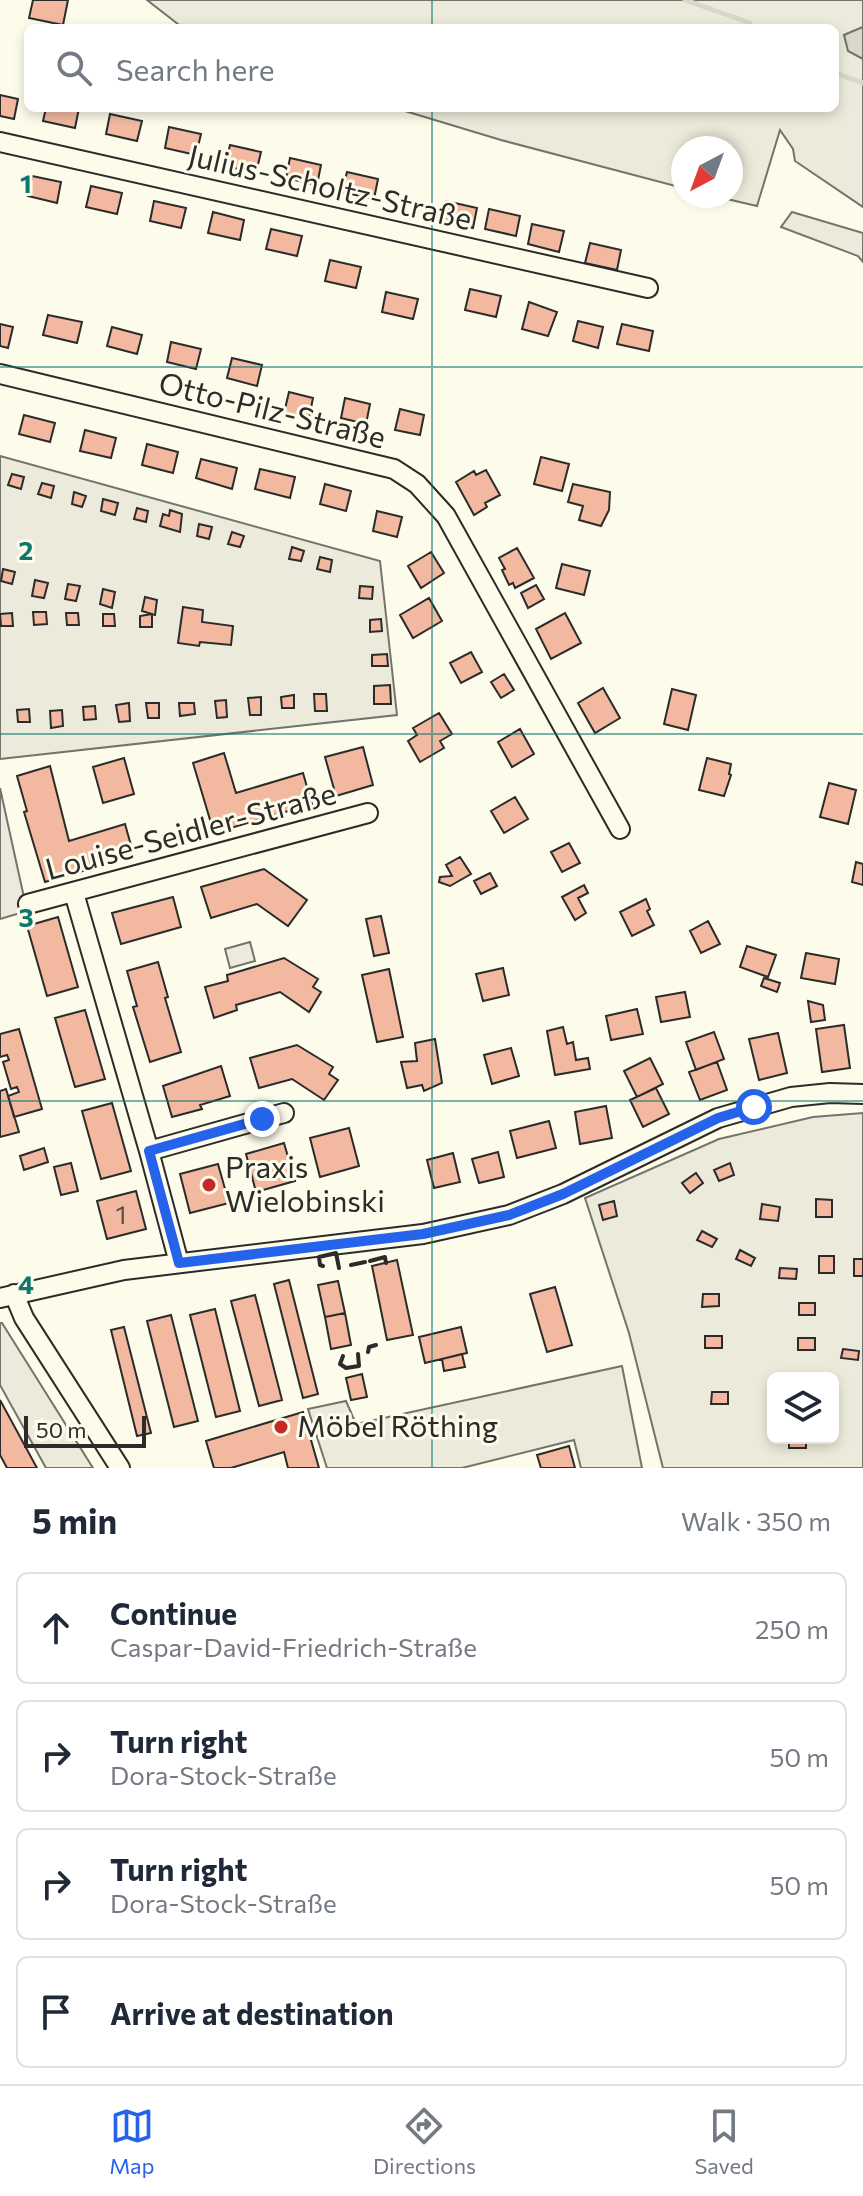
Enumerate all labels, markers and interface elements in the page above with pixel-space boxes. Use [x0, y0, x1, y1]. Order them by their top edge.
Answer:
search box [24, 24, 839, 112]
icon: search [52, 46, 96, 90]
text: Search here [116, 50, 275, 87]
street label: Julius-Scholtz-Straße [185, 135, 476, 236]
north arrow [671, 136, 743, 208]
text: 1 [20, 167, 32, 198]
street label: Otto-Pilz-Straße [155, 363, 390, 455]
text: 2 [19, 534, 33, 565]
street label: Louise-Seidler-Straße [41, 773, 340, 886]
text: 3 [18, 901, 34, 932]
route start [736, 1089, 772, 1125]
route end [244, 1101, 280, 1137]
place label: Praxis Wielobinski [225, 1147, 385, 1218]
marker: Praxis Wielobinski [200, 1176, 218, 1194]
house number: 1 [115, 1198, 127, 1229]
text: 4 [18, 1268, 34, 1299]
map controls [767, 1372, 839, 1444]
button: layers [767, 1372, 839, 1444]
place label: Möbel Röthing [297, 1406, 498, 1443]
scale bar [24, 1412, 146, 1448]
text: 50 m [36, 1416, 86, 1443]
marker: Möbel Röthing [272, 1418, 290, 1436]
text: 5 min [32, 1499, 117, 1541]
text: Walk · 350 m [681, 1505, 831, 1536]
text: Continue [110, 1594, 237, 1631]
icon: ahead [34, 1606, 78, 1650]
text: 250 m [755, 1613, 829, 1644]
text: Caspar-David-Friedrich-Straße [110, 1631, 477, 1662]
text: Turn right [110, 1722, 247, 1759]
icon: right [34, 1734, 78, 1778]
text: 50 m [769, 1741, 829, 1772]
text: Dora-Stock-Straße [110, 1759, 337, 1790]
text: Turn right [110, 1850, 247, 1887]
icon: right [34, 1862, 78, 1906]
text: 50 m [769, 1869, 829, 1900]
text: Dora-Stock-Straße [110, 1887, 337, 1918]
icon: arrive [34, 1990, 78, 2034]
text: Arrive at destination [110, 1994, 394, 2031]
tab: Map [109, 2104, 155, 2179]
tab: Directions [373, 2104, 476, 2179]
tab: Saved [694, 2104, 754, 2179]

